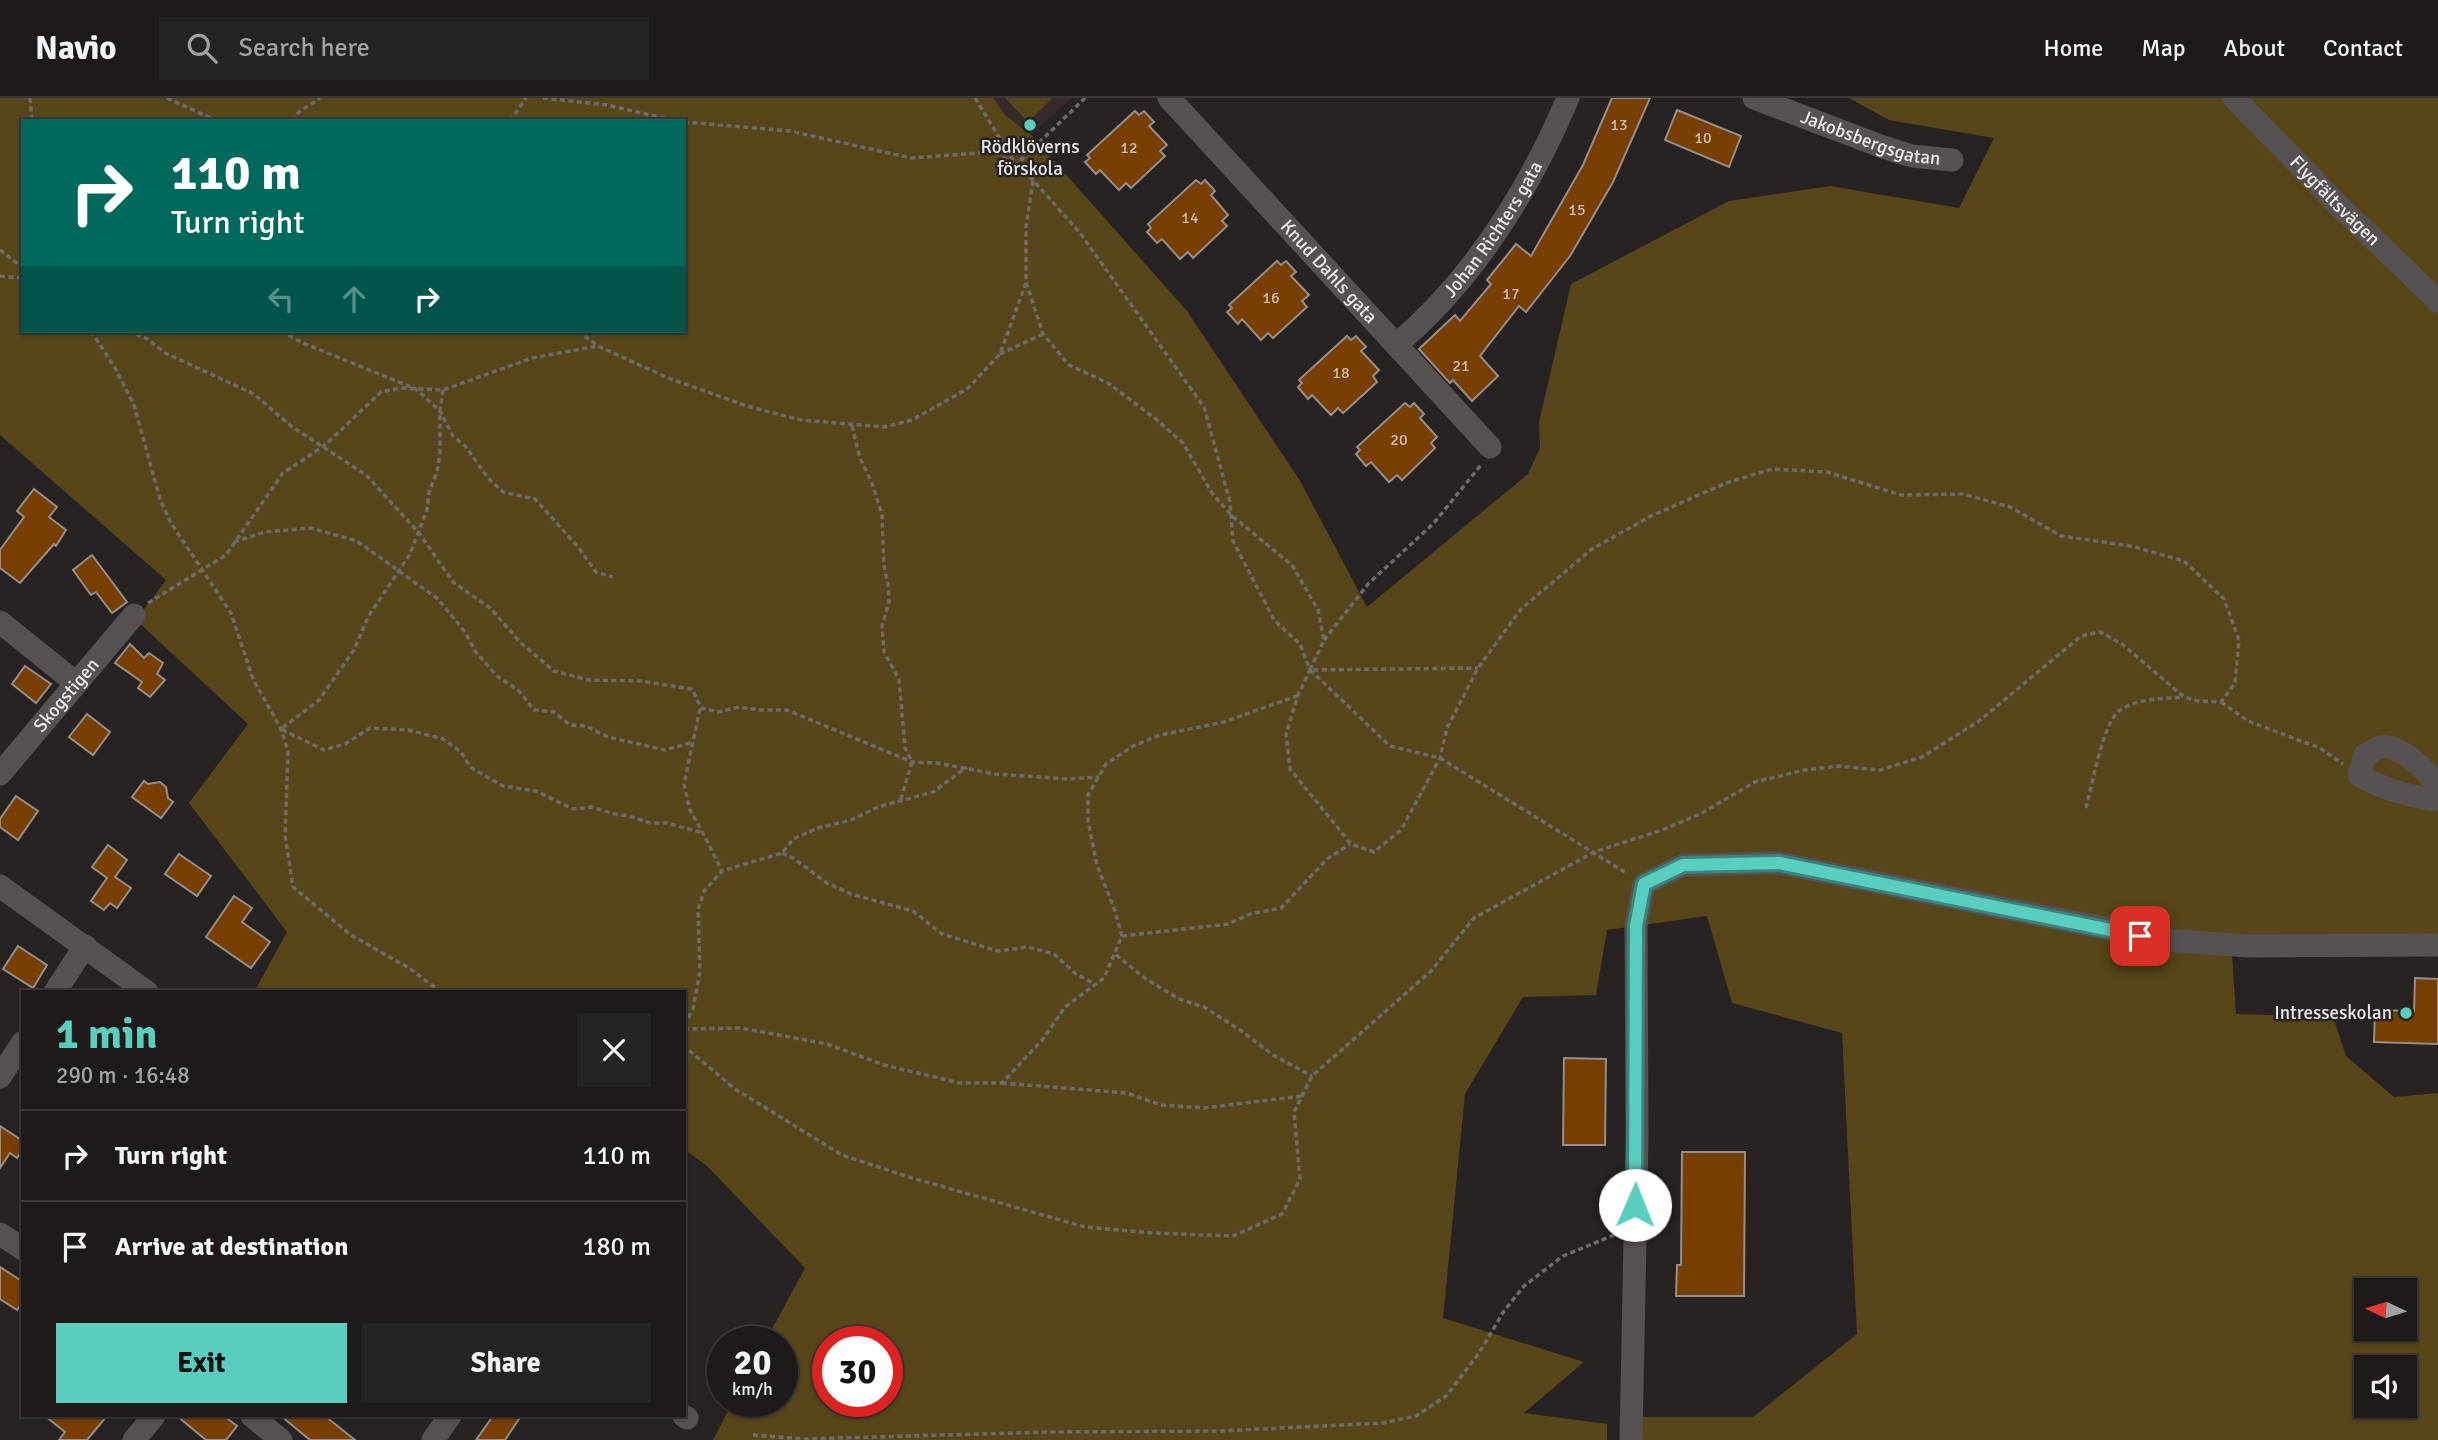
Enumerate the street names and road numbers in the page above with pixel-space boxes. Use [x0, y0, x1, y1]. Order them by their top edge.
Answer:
street label: Jakobsbergsgatan [1797, 105, 1942, 171]
street label: Flygfältsvägen [2285, 150, 2385, 251]
street label: Johan Richters gata [1438, 157, 1548, 303]
street label: Knud Dahls gata [1275, 215, 1382, 329]
street label: Skogstigen [28, 653, 105, 737]

